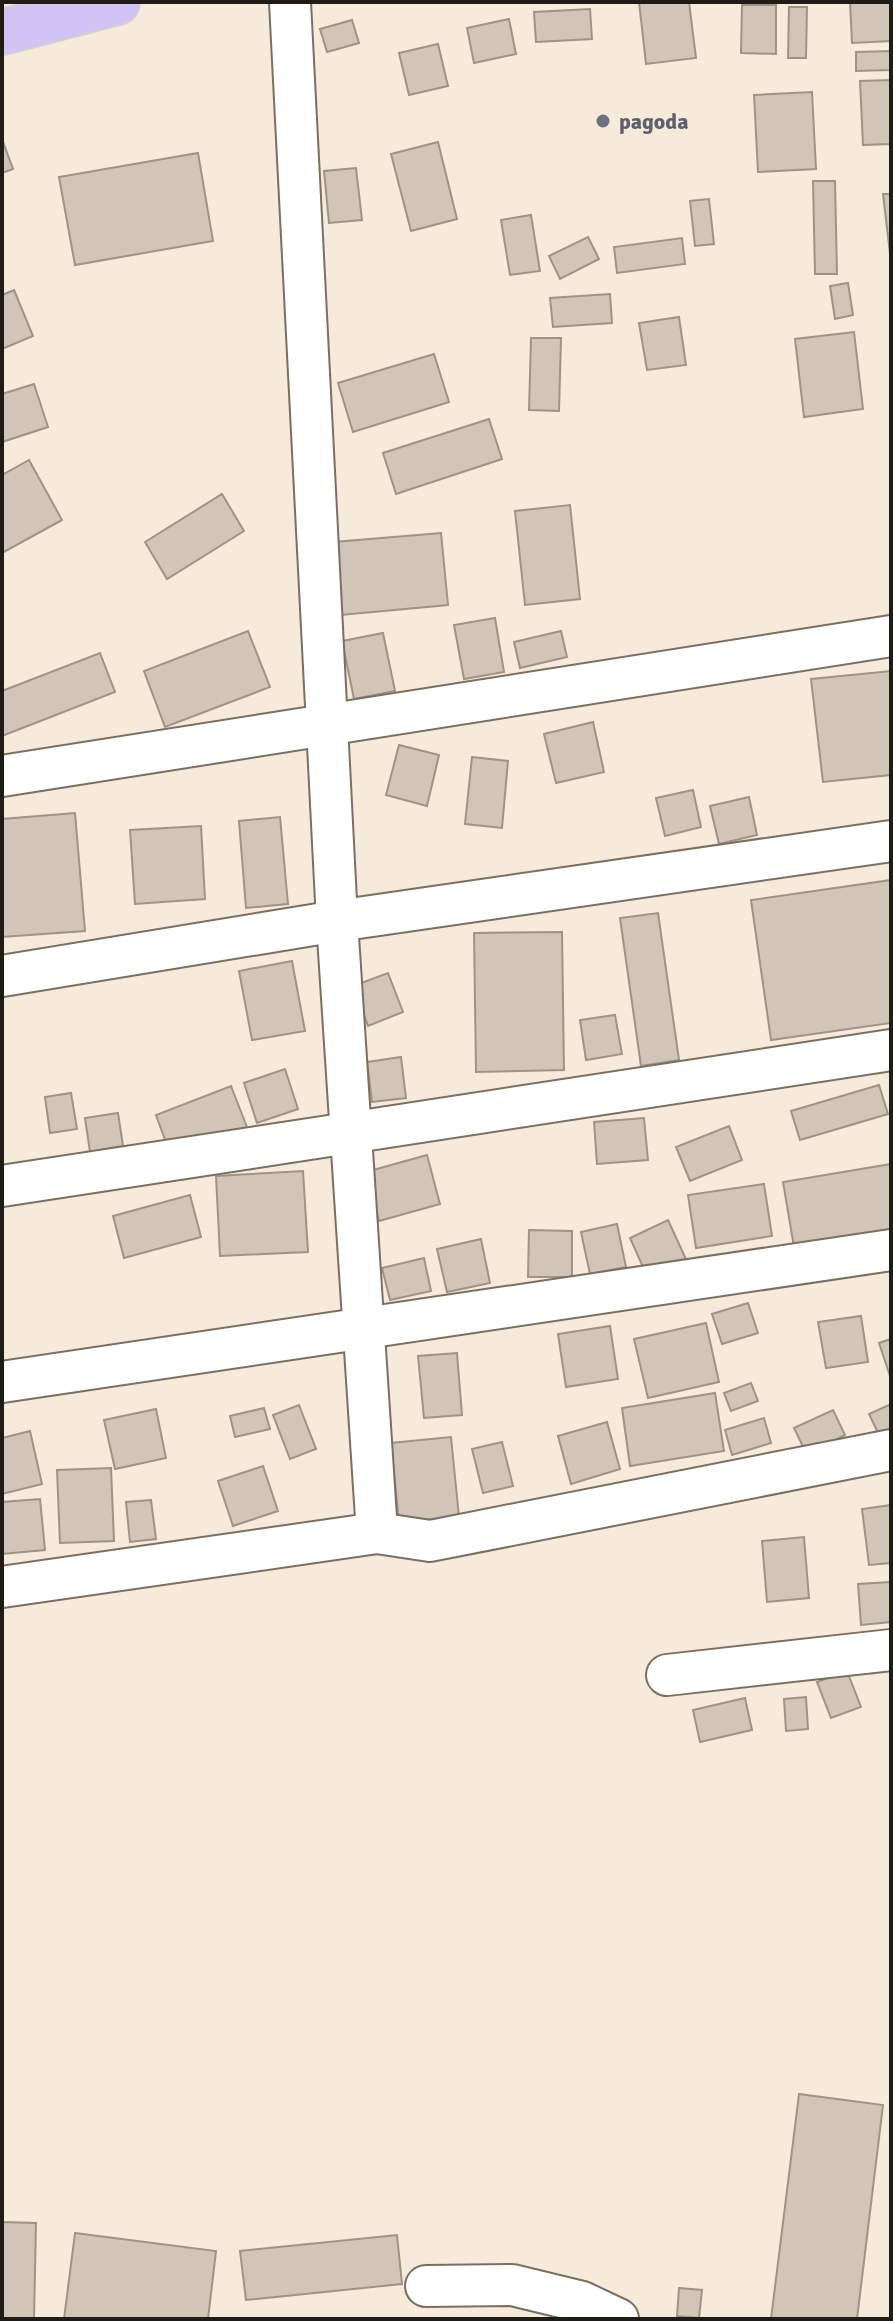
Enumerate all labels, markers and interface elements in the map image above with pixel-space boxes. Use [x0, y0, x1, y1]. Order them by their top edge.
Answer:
place label: pagoda [619, 108, 688, 135]
marker: pagoda [594, 112, 612, 130]

